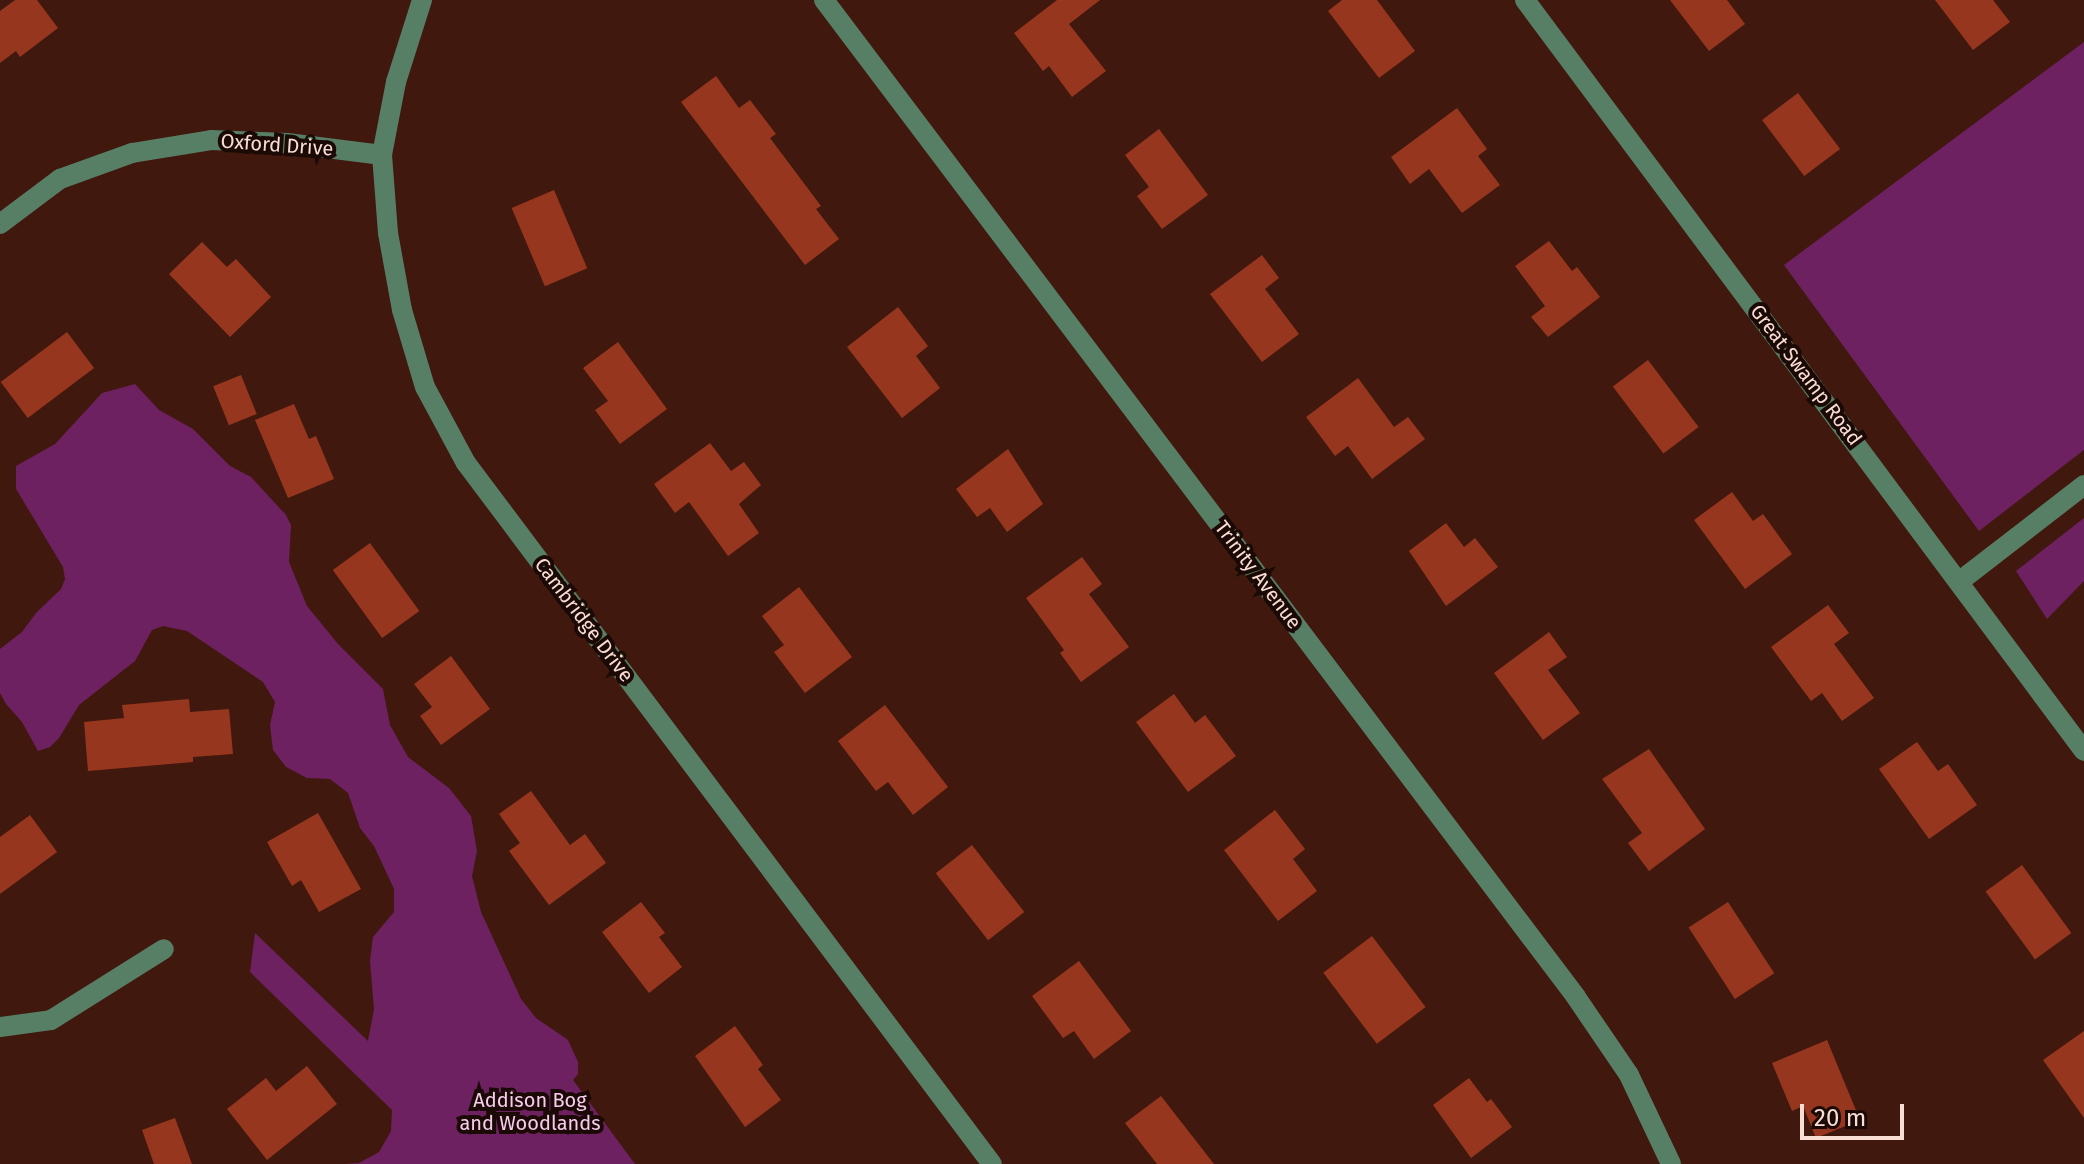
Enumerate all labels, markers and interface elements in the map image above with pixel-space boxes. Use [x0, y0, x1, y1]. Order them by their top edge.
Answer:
street label: Oxford Drive [220, 129, 334, 161]
street label: Great Swamp Road [1745, 300, 1867, 450]
street label: Trinity Avenue [1210, 516, 1306, 634]
street label: Cambridge Drive [529, 553, 639, 687]
park label: Addison Bog and Woodlands [459, 1088, 601, 1135]
scale bar [1804, 1088, 1908, 1138]
text: 20 m [1814, 1104, 1866, 1132]

